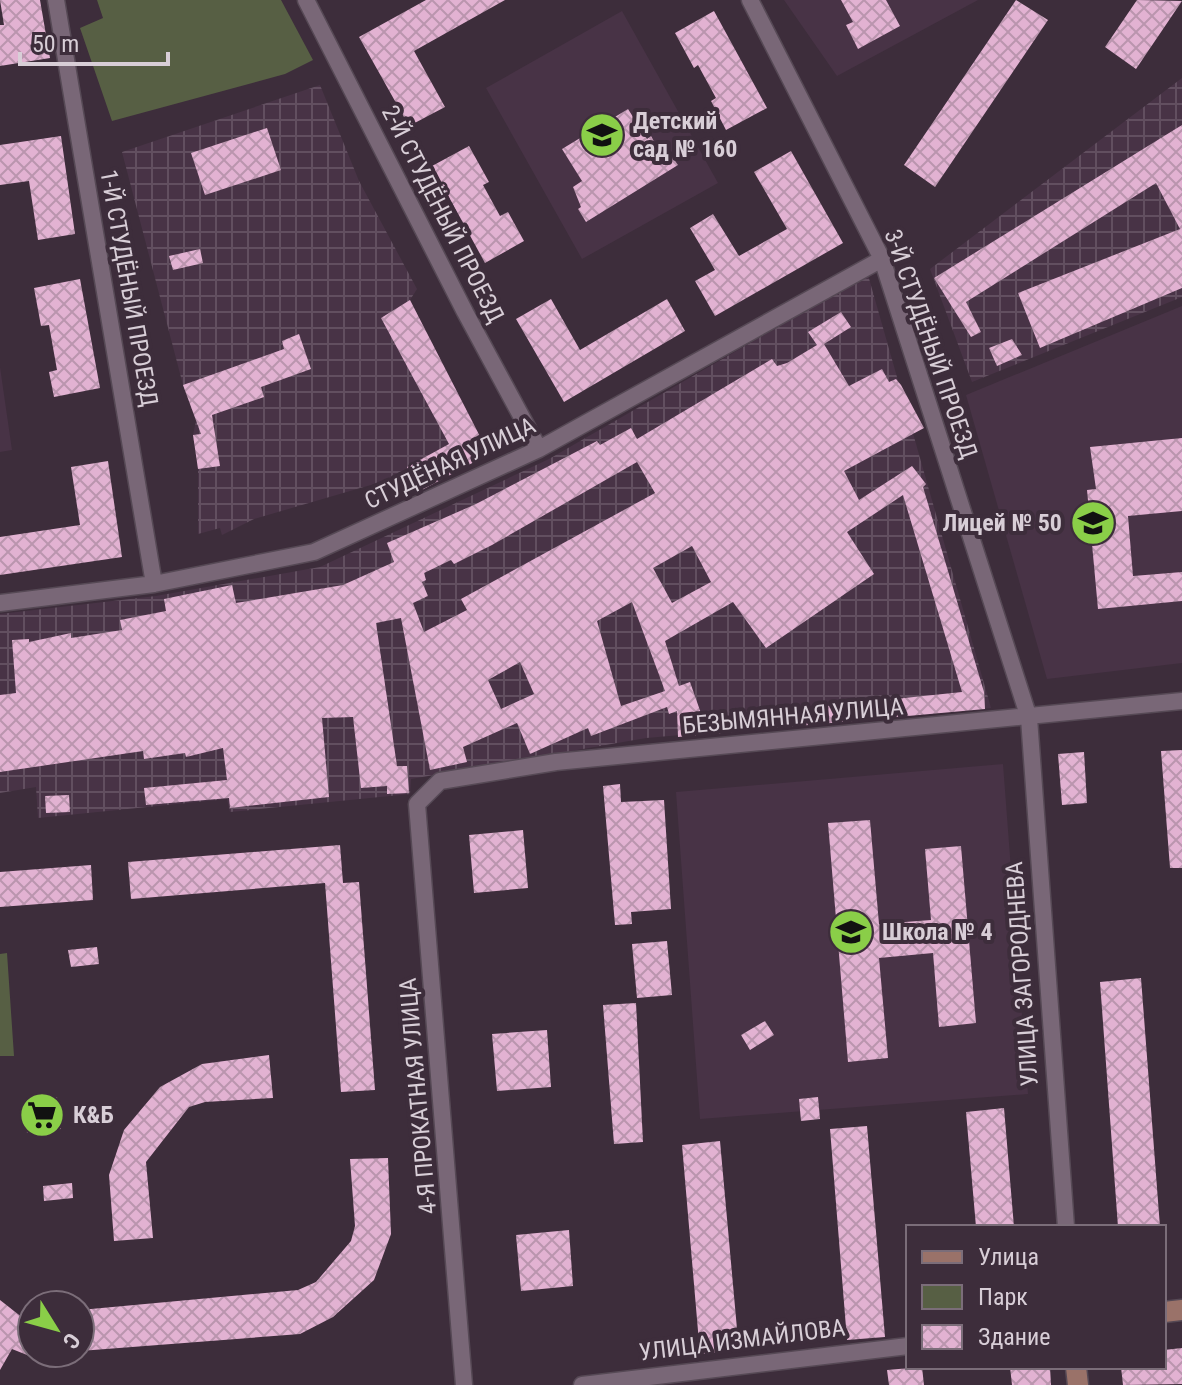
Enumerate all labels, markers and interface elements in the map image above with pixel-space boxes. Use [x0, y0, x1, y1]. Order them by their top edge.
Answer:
scale bar [20, 16, 168, 66]
text: 50 m [32, 30, 79, 58]
street label: 2-Й СТУДЁНЫЙ ПРОЕЗД [376, 101, 510, 327]
place label: Детский сад № 160 [633, 107, 737, 163]
school or university icon: Детский сад № 160 [578, 111, 626, 159]
street label: 1-Й СТУДЁНЫЙ ПРОЕЗД [94, 167, 164, 409]
street label: 3-Й СТУДЁНЫЙ ПРОЕЗД [879, 226, 983, 462]
street label: СТУДЁНАЯ УЛИЦА [360, 411, 540, 515]
school or university icon: Лицей № 50 [1069, 499, 1117, 547]
place label: Лицей № 50 [943, 509, 1062, 537]
street label: БЕЗЫМЯННАЯ УЛИЦА [681, 692, 905, 740]
street label: УЛИЦА ЗАГОРОДНЕВА [1000, 860, 1044, 1088]
school or university icon: Школа № 4 [827, 908, 875, 956]
place label: Школа № 4 [882, 918, 993, 946]
street label: 4-Я ПРОКАТНАЯ УЛИЦА [394, 976, 442, 1215]
supermarket icon: К&Б [18, 1091, 66, 1139]
place label: К&Б [73, 1101, 114, 1129]
legend [906, 1225, 1166, 1369]
text: Улица [978, 1243, 1039, 1271]
text: Парк [978, 1283, 1028, 1311]
north arrow [16, 1289, 96, 1369]
street label: УЛИЦА ИЗМАЙЛОВА [637, 1313, 847, 1367]
text: Здание [978, 1323, 1050, 1351]
text: С [58, 1328, 85, 1353]

